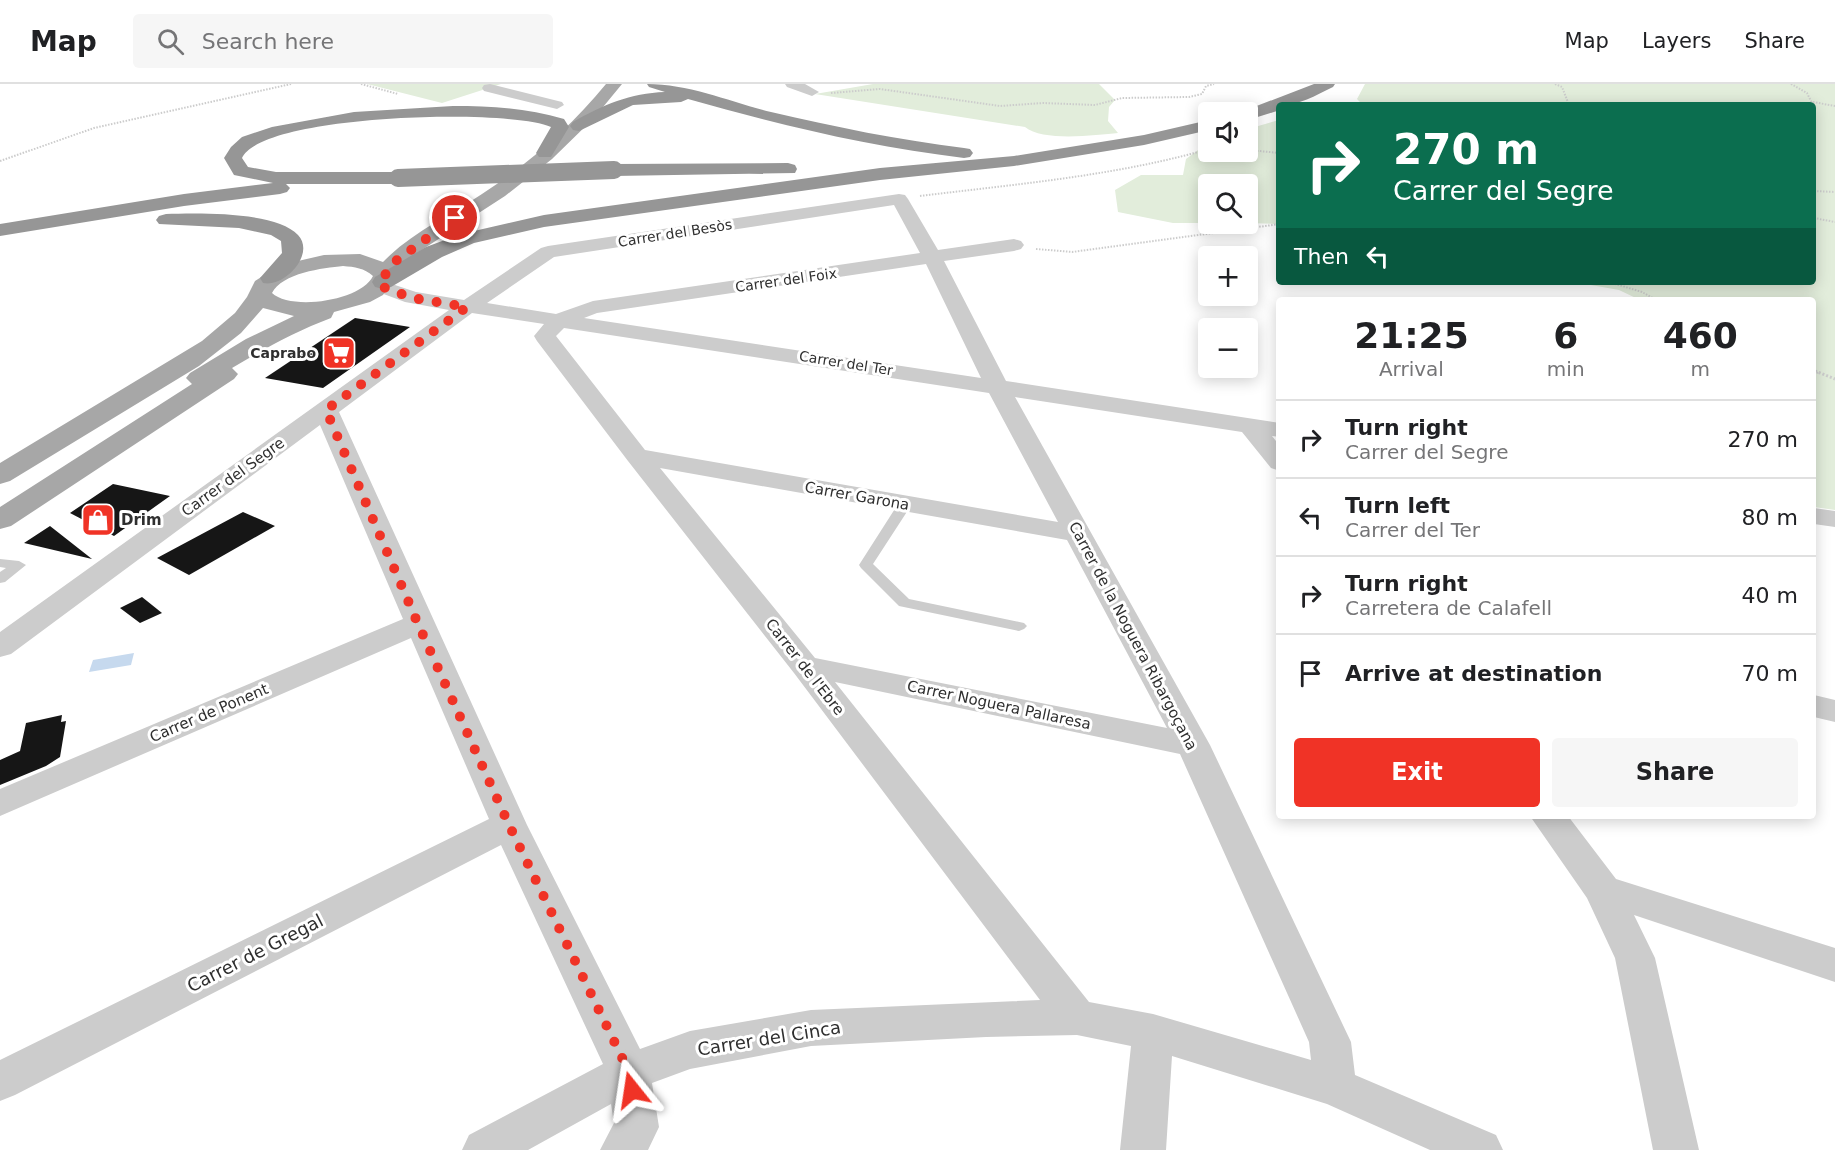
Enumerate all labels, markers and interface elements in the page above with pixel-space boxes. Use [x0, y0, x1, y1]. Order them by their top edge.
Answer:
search box [133, 14, 553, 68]
text: Map [30, 25, 97, 58]
icon: search [154, 25, 187, 58]
text: Search here [202, 29, 334, 54]
text: Map [1565, 29, 1609, 53]
text: Layers [1642, 29, 1711, 53]
text: Share [1744, 29, 1805, 53]
map controls [1198, 102, 1258, 378]
button: sound [1198, 102, 1258, 162]
text: 270 m [1393, 125, 1539, 174]
icon: right [1294, 126, 1372, 204]
button: search [1198, 174, 1258, 234]
text: Carrer del Segre [1393, 175, 1614, 206]
pin [429, 192, 480, 243]
icon: arrive [438, 201, 471, 234]
street label: Carrer del Besòs [617, 216, 733, 250]
icon: left [1361, 240, 1394, 273]
text: Then [1294, 244, 1349, 269]
button: + [1198, 246, 1258, 306]
street label: Carrer del Foix [734, 265, 838, 295]
text: 21:25 [1354, 315, 1469, 356]
text: 6 [1553, 315, 1578, 356]
text: 460 [1663, 315, 1738, 356]
button: − [1198, 318, 1258, 378]
supermarket icon: Caprabo [321, 335, 357, 371]
place label: Caprabo [250, 345, 316, 361]
street label: Carrer del Ter [798, 348, 894, 378]
text: Arrival [1379, 357, 1444, 381]
text: min [1547, 357, 1585, 381]
text: m [1691, 357, 1710, 381]
text: Turn right [1345, 415, 1468, 440]
icon: right [1294, 423, 1327, 456]
text: 270 m [1728, 427, 1798, 452]
street label: Carrer del Segre [178, 434, 288, 520]
text: Carrer del Segre [1345, 440, 1508, 464]
street label: Carrer Garona [803, 478, 911, 514]
text: Turn left [1345, 493, 1450, 518]
icon: left [1294, 501, 1327, 534]
shop icon: Drim [80, 502, 116, 538]
text: 80 m [1742, 505, 1798, 530]
place label: Drim [121, 511, 162, 529]
text: Carrer del Ter [1345, 518, 1480, 542]
street label: Carrer de la Noguera Ribargoçana [1065, 519, 1201, 753]
text: Turn right [1345, 571, 1468, 596]
icon: right [1294, 579, 1327, 612]
text: 40 m [1742, 583, 1798, 608]
text: Carretera de Calafell [1345, 596, 1552, 620]
street label: Carrer de l'Ebre [762, 615, 848, 719]
icon: arrive [1294, 657, 1327, 690]
text: Arrive at destination [1345, 661, 1602, 686]
text: 70 m [1742, 661, 1798, 686]
street label: Carrer Noguera Pallaresa [905, 677, 1093, 733]
street label: Carrer de Ponent [147, 680, 271, 746]
button: Exit [1294, 738, 1540, 807]
button: Share [1552, 738, 1798, 807]
street label: Carrer de Gregal [184, 910, 326, 996]
street label: Carrer del Cinca [696, 1016, 842, 1060]
position arrow [600, 1058, 664, 1122]

